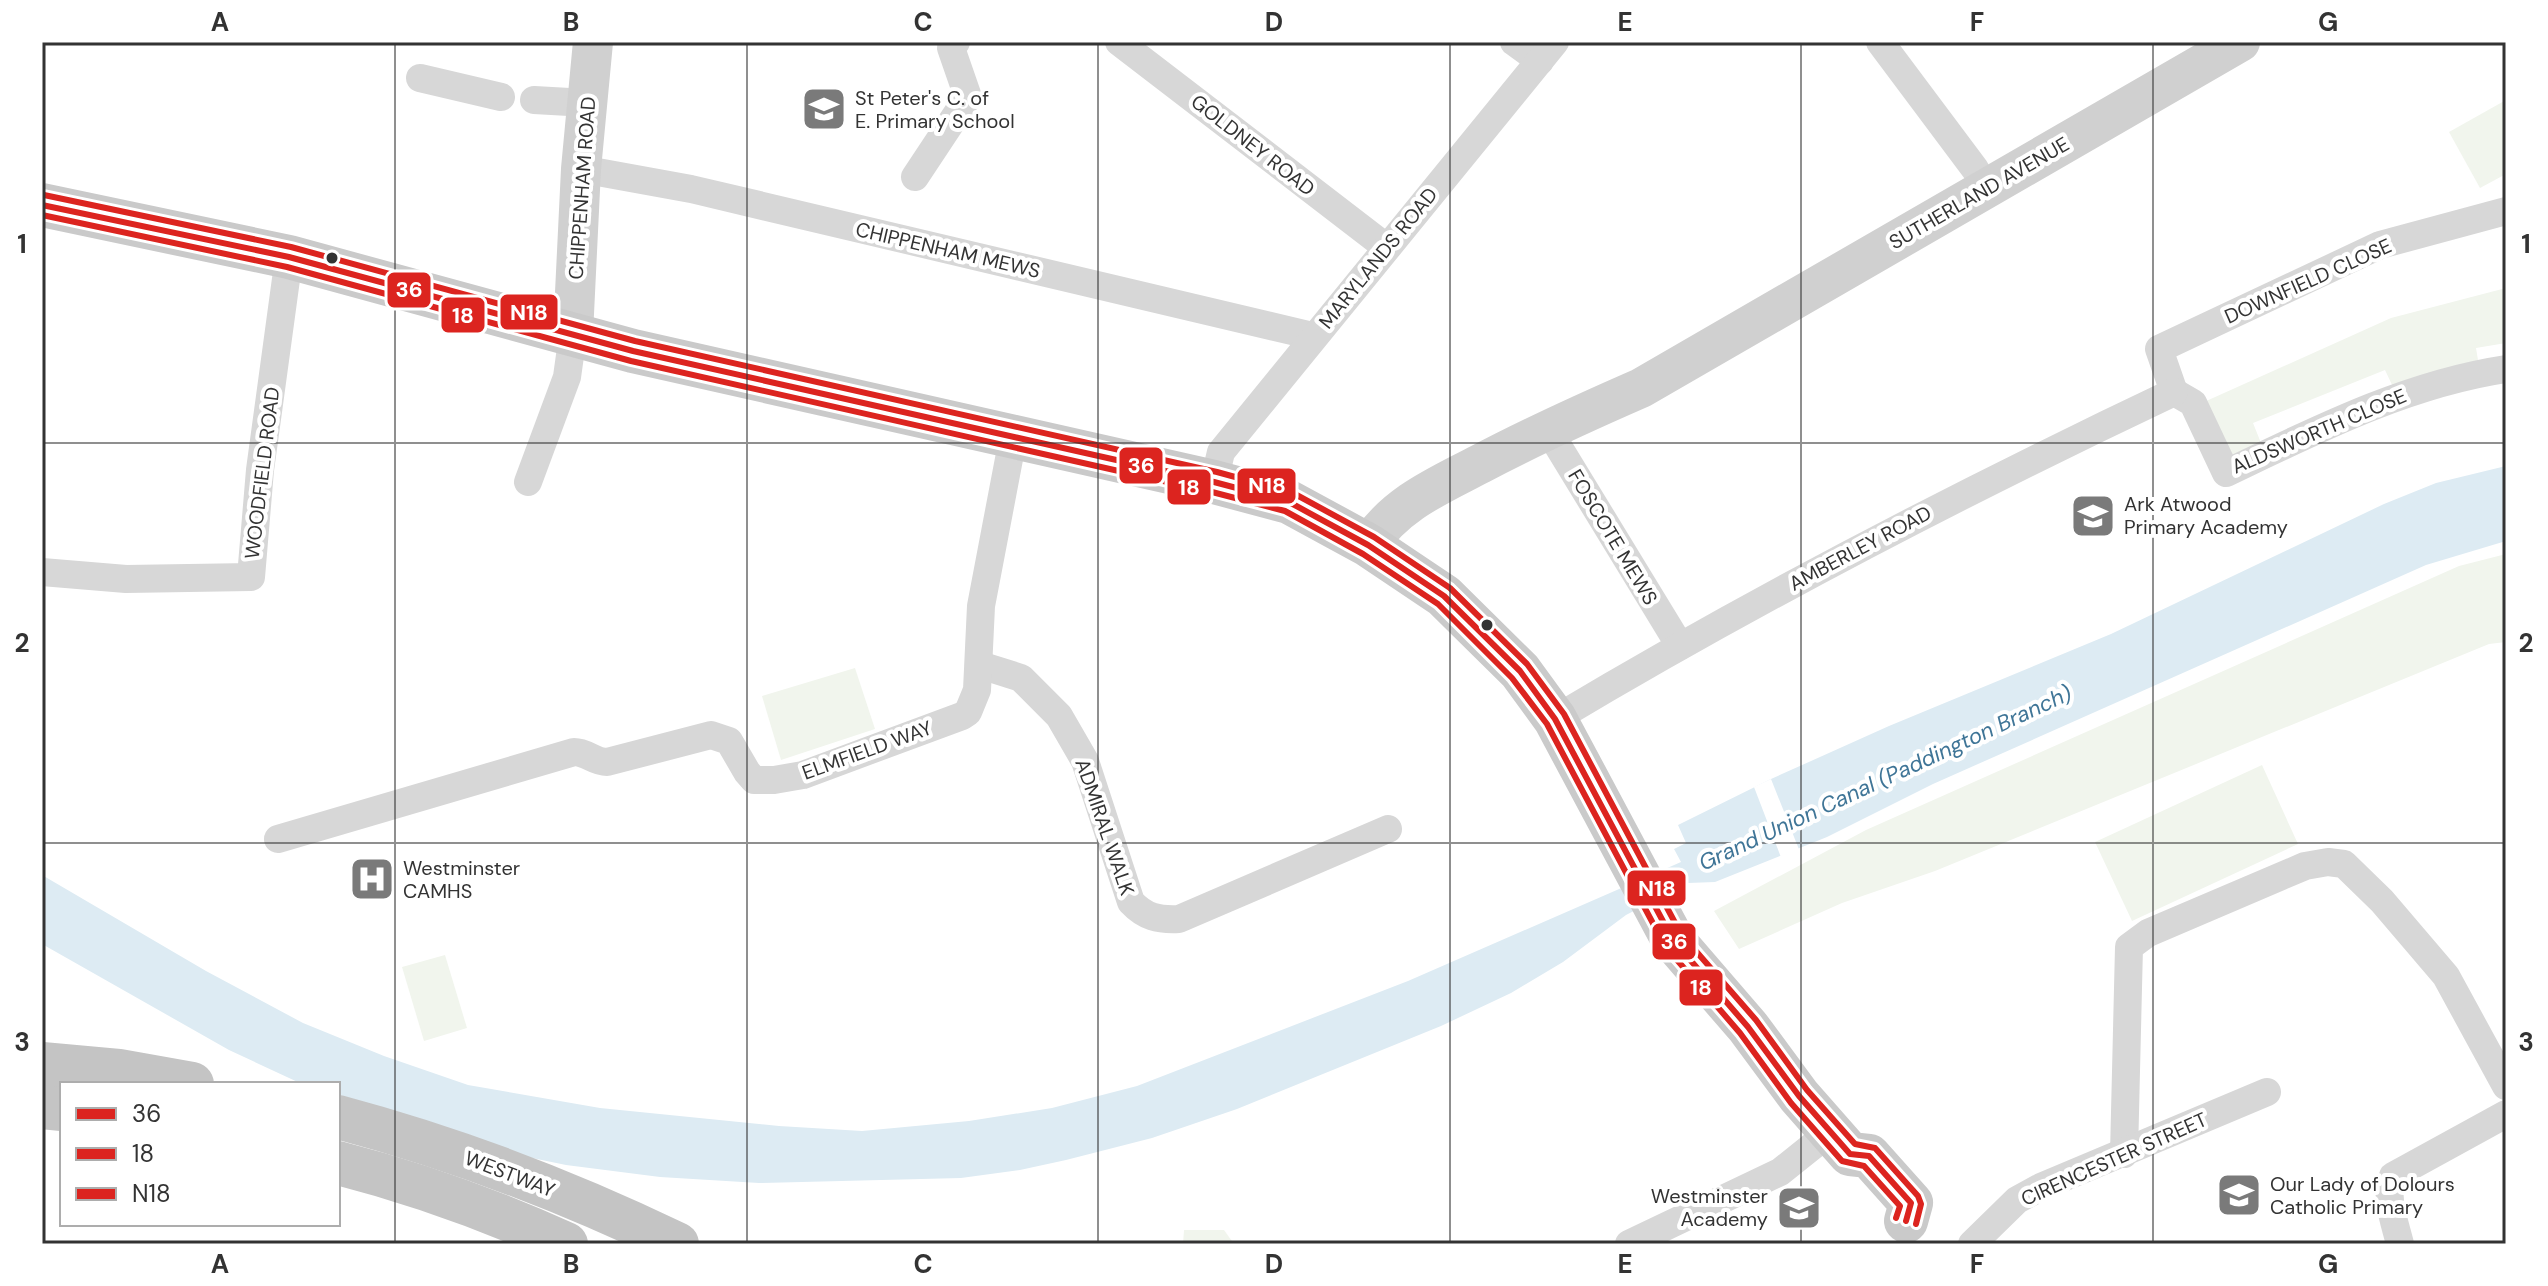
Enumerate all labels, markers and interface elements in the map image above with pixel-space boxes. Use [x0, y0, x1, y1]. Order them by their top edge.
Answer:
text: A [211, 5, 229, 39]
text: B [563, 5, 579, 39]
text: C [913, 5, 933, 39]
text: D [1265, 5, 1283, 39]
text: E [1617, 5, 1633, 39]
text: F [1970, 5, 1984, 39]
text: G [2318, 5, 2338, 39]
school or university icon: St Peter's C. of E. Primary School [800, 85, 848, 133]
place label: St Peter's C. of E. Primary School [855, 85, 1015, 134]
street label: GOLDNEY ROAD [1186, 88, 1320, 202]
street label: CHIPPENHAM ROAD [563, 96, 601, 280]
street label: SUTHERLAND AVENUE [1884, 131, 2074, 255]
street label: MARYLANDS ROAD [1313, 182, 1443, 334]
street label: CHIPPENHAM MEWS [853, 216, 1043, 284]
text: 1 [17, 227, 27, 261]
text: 1 [2521, 227, 2531, 261]
street label: DOWNFIELD CLOSE [2220, 232, 2396, 330]
unlabelled marker [324, 250, 340, 266]
line badge: 36 [386, 271, 432, 309]
text: 36 [395, 275, 423, 304]
line badge: N18 [499, 293, 559, 331]
line badge: 18 [440, 296, 486, 334]
text: N18 [510, 298, 548, 327]
text: 18 [452, 301, 474, 330]
street label: ALDSWORTH CLOSE [2228, 382, 2410, 480]
street label: WOODFIELD ROAD [239, 385, 285, 561]
line badge: 36 [1118, 446, 1164, 485]
text: 36 [1127, 451, 1155, 480]
street label: FOSCOTE MEWS [1562, 465, 1664, 609]
line badge: N18 [1236, 467, 1297, 505]
line badge: 18 [1166, 468, 1212, 506]
text: N18 [1248, 471, 1286, 500]
text: 18 [1178, 473, 1200, 502]
place label: Ark Atwood Primary Academy [2124, 491, 2288, 540]
school or university icon: Ark Atwood Primary Academy [2069, 492, 2117, 540]
street label: AMBERLEY ROAD [1784, 500, 1936, 596]
unlabelled marker [1479, 617, 1495, 633]
text: 2 [14, 626, 30, 660]
text: 2 [2518, 626, 2534, 660]
water label: Grand Union Canal (Paddington Branch) [1694, 679, 2076, 877]
street label: ELMFIELD WAY [798, 714, 936, 786]
street label: ADMIRAL WALK [1069, 755, 1141, 899]
hospital icon: Westminster CAMHS [348, 855, 396, 903]
place label: Westminster CAMHS [403, 855, 520, 904]
line badge: N18 [1626, 869, 1687, 907]
text: N18 [1638, 874, 1676, 903]
line badge: 36 [1651, 922, 1697, 961]
text: 36 [1660, 927, 1688, 956]
line badge: 18 [1678, 968, 1724, 1007]
text: 18 [1690, 973, 1712, 1002]
text: 3 [14, 1025, 30, 1059]
text: 3 [2518, 1025, 2534, 1059]
legend [60, 1082, 340, 1226]
text: 36 [132, 1098, 161, 1129]
street label: CIRENCESTER STREET [2017, 1106, 2211, 1212]
text: 18 [132, 1138, 154, 1169]
street label: WESTWAY [461, 1145, 559, 1203]
school or university icon: Our Lady of Dolours Catholic Primary [2215, 1171, 2263, 1219]
place label: Our Lady of Dolours Catholic Primary [2270, 1171, 2455, 1220]
text: N18 [132, 1178, 171, 1209]
place label: Westminster Academy [1651, 1183, 1768, 1232]
school or university icon: Westminster Academy [1775, 1184, 1823, 1232]
text: A [211, 1247, 229, 1281]
text: B [563, 1247, 579, 1281]
text: C [913, 1247, 933, 1281]
text: D [1265, 1247, 1283, 1281]
text: E [1617, 1247, 1633, 1281]
text: F [1970, 1247, 1984, 1281]
text: G [2318, 1247, 2338, 1281]

